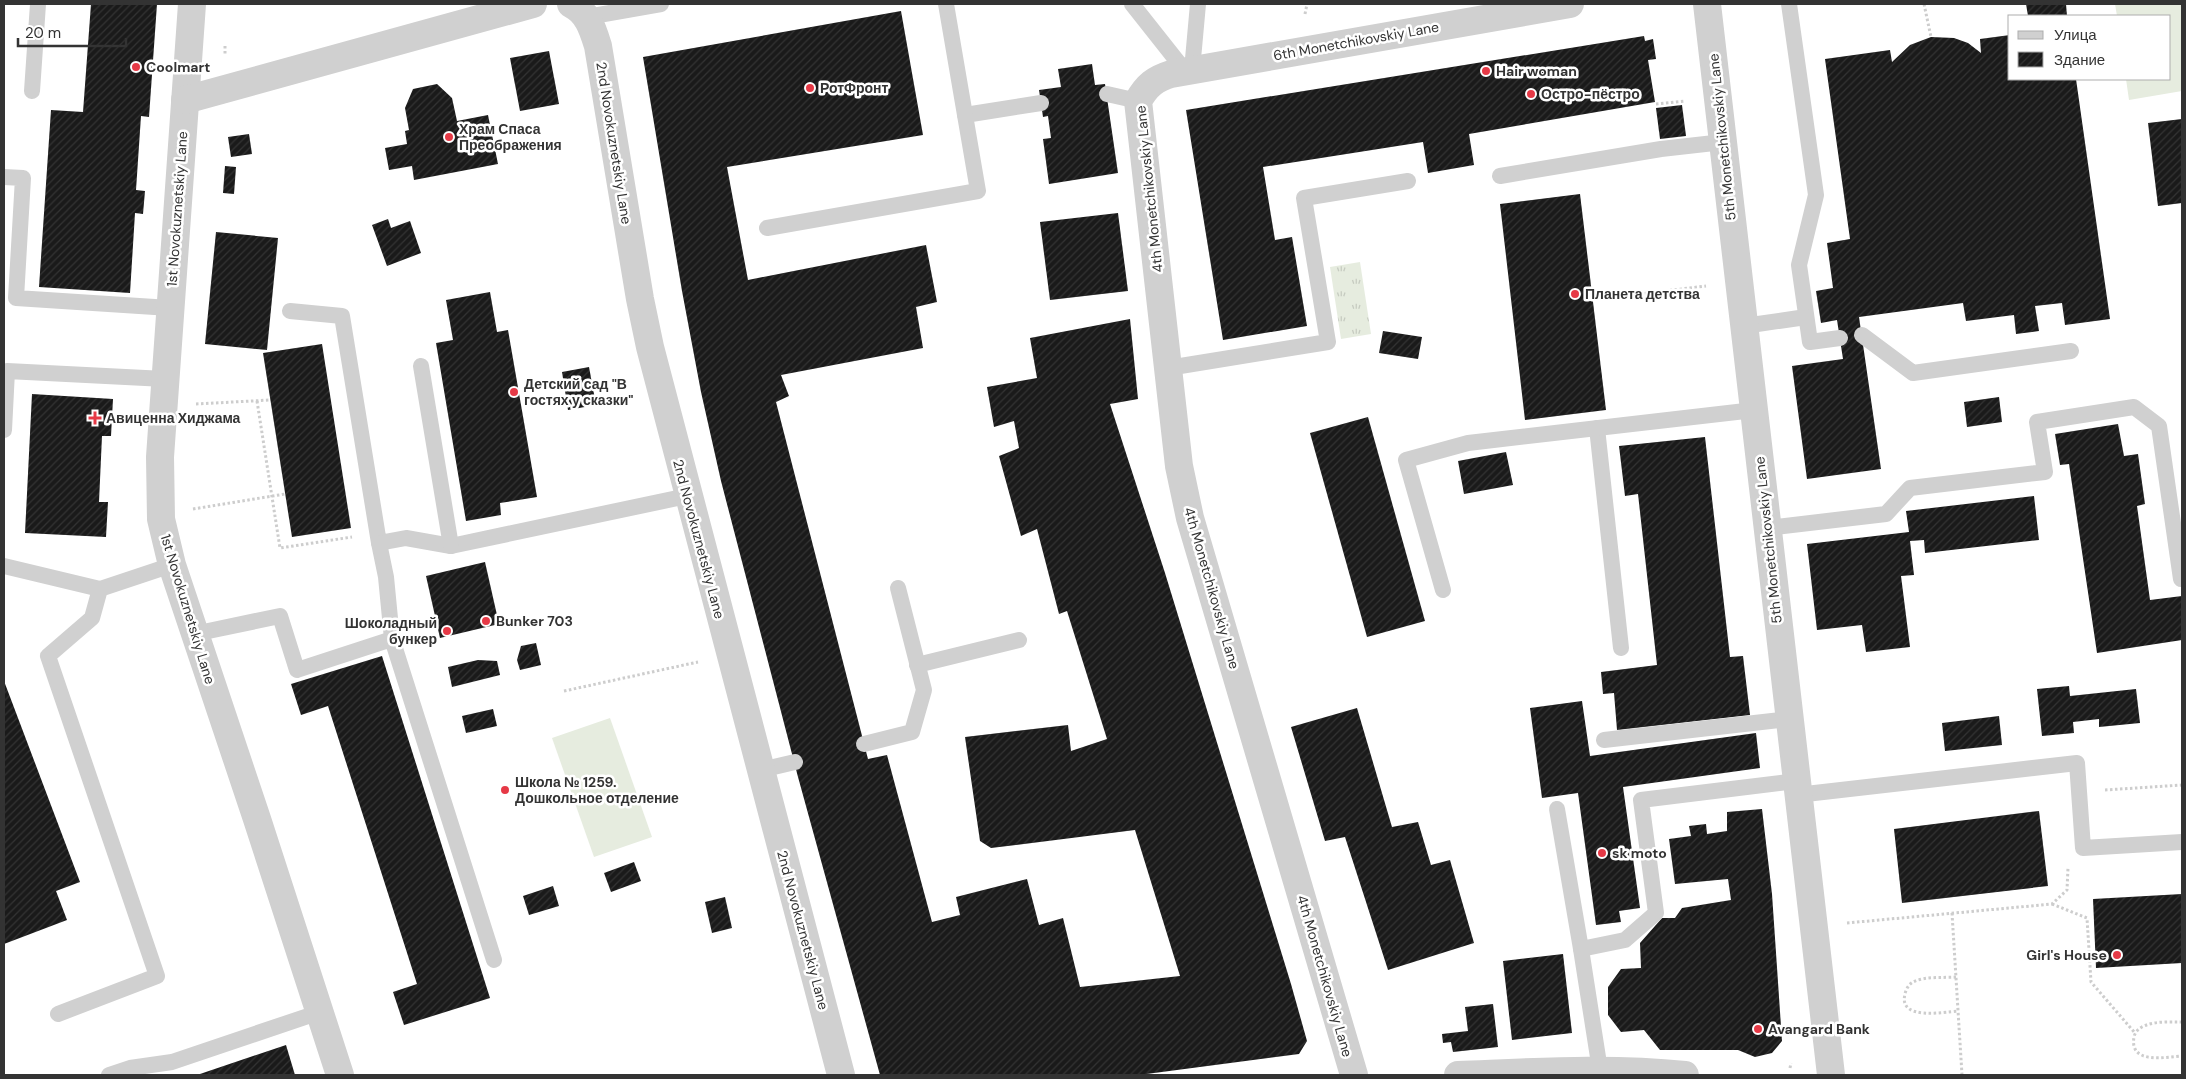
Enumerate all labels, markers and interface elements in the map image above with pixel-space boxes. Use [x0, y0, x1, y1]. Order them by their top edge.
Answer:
scale bar [18, 15, 125, 47]
legend [2008, 15, 2171, 80]
street label: 6th Monetchikovskiy Lane [1272, 18, 1440, 64]
text: 20 m [25, 23, 61, 43]
text: Улица [2054, 25, 2097, 45]
text: Здание [2054, 50, 2105, 70]
street label: 5th Monetchikovskiy Lane [1704, 53, 1740, 221]
place label: Coolmart [146, 58, 210, 76]
street label: 2nd Novokuznetskiy Lane [592, 60, 636, 226]
marker: Coolmart [130, 61, 142, 73]
place label: Hair woman [1496, 62, 1577, 80]
marker: Hair woman [1480, 65, 1492, 77]
place label: РотФронт [820, 79, 889, 97]
marker: РотФронт [804, 82, 816, 94]
place label: Остро-пёстро [1541, 85, 1640, 103]
marker: Остро-пёстро [1525, 88, 1537, 100]
street label: 4th Monetchikovskiy Lane [1131, 105, 1167, 273]
place label: Храм Спаса Преображения [459, 120, 562, 154]
street label: 1st Novokuznetskiy Lane [163, 131, 191, 287]
marker: Храм Спаса Преображения [443, 131, 455, 143]
place label: Планета детства [1585, 285, 1700, 303]
marker: Планета детства [1569, 288, 1581, 300]
place label: Детский сад "В гостях у сказки" [524, 375, 633, 409]
marker: Детский сад "В гостях у сказки" [508, 386, 520, 398]
place label: Авиценна Хиджама [106, 409, 241, 427]
marker: Авиценна Хиджама [88, 411, 102, 425]
street label: 5th Monetchikovskiy Lane [1750, 456, 1786, 624]
street label: 2nd Novokuznetskiy Lane [669, 457, 729, 621]
street label: 4th Monetchikovskiy Lane [1180, 505, 1244, 671]
street label: 1st Novokuznetskiy Lane [157, 532, 219, 686]
place label: Bunker 703 [496, 612, 573, 630]
place label: Шоколадный бункер [345, 614, 437, 648]
marker: Bunker 703 [480, 615, 492, 627]
marker: Шоколадный бункер [441, 625, 453, 637]
place label: Школа № 1259. Дошкольное отделение [515, 773, 679, 807]
marker: Школа № 1259. Дошкольное отделение [499, 784, 511, 796]
place label: sk moto [1612, 844, 1667, 862]
marker: sk moto [1596, 847, 1608, 859]
street label: 2nd Novokuznetskiy Lane [773, 848, 833, 1012]
street label: 4th Monetchikovskiy Lane [1293, 893, 1357, 1059]
place label: Girl's House [2026, 946, 2107, 964]
marker: Girl's House [2111, 949, 2123, 961]
place label: Avangard Bank [1768, 1020, 1870, 1038]
marker: Avangard Bank [1752, 1023, 1764, 1035]

